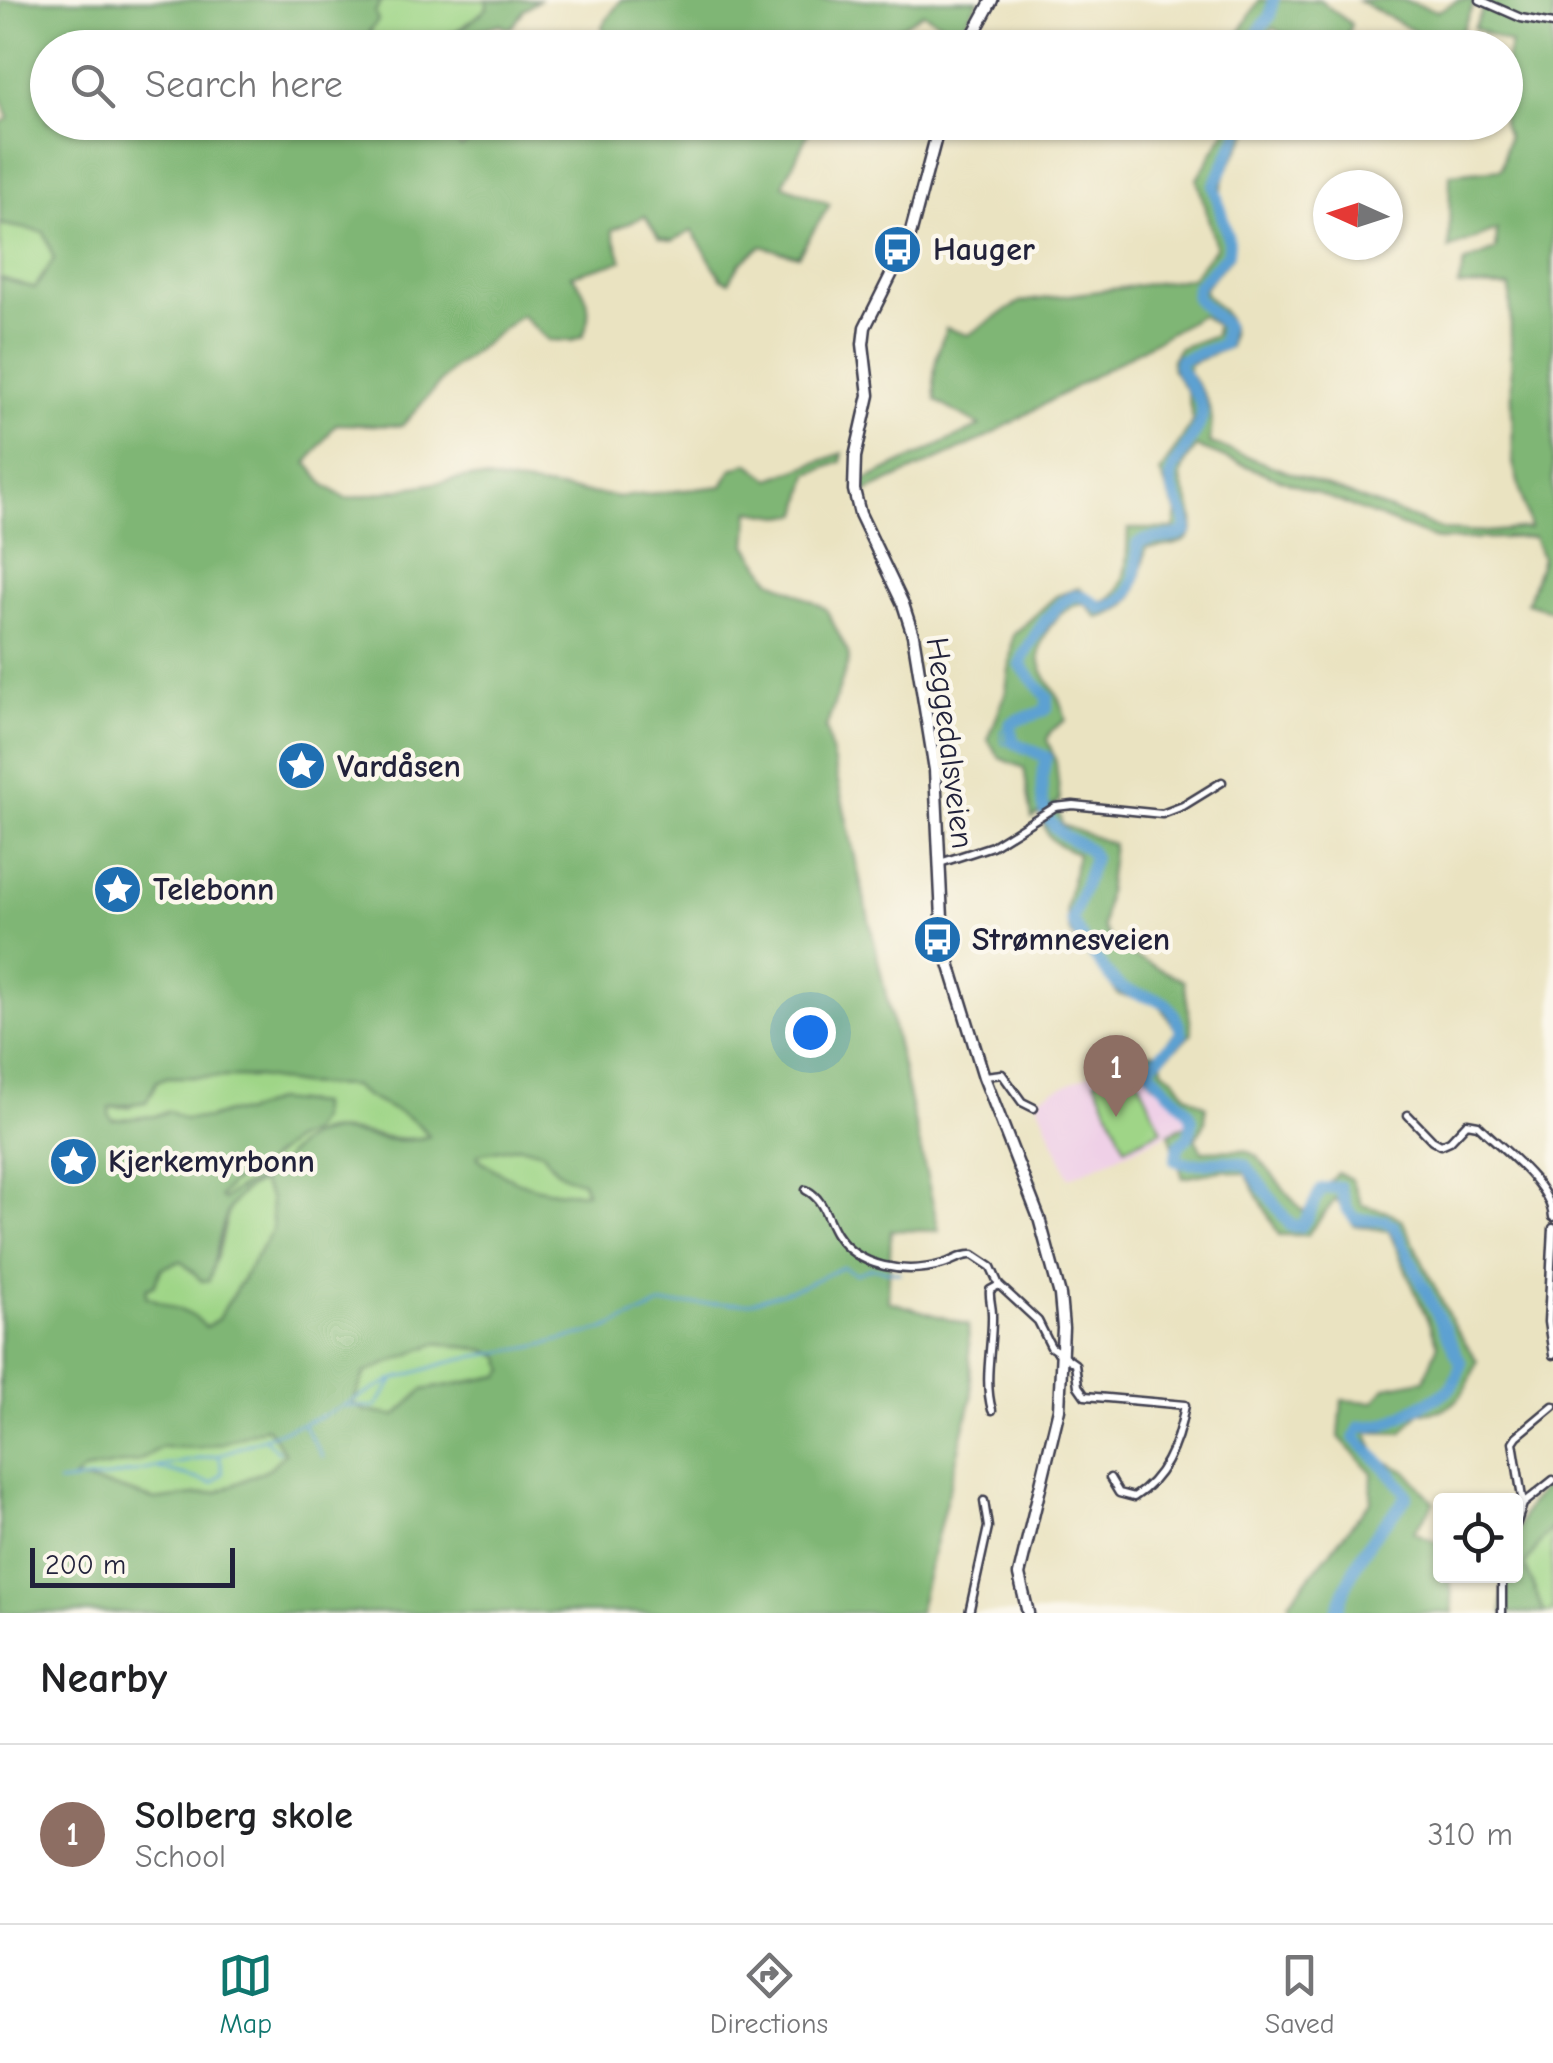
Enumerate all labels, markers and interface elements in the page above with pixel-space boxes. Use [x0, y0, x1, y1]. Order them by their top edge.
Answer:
search box [30, 30, 1523, 140]
icon: search [65, 58, 120, 113]
text: Search here [145, 63, 343, 107]
north arrow [1313, 170, 1403, 260]
bus stop icon: Hauger [872, 223, 924, 275]
place label: Hauger [933, 231, 1035, 268]
street label: Heggedalsveien [919, 635, 981, 851]
place icon: Vardåsen [276, 740, 328, 792]
place label: Vardåsen [337, 748, 461, 785]
place icon: Telebonn [92, 863, 144, 915]
place label: Telebonn [153, 871, 274, 908]
bus stop icon: Strømnesveien [911, 913, 963, 965]
place label: Strømnesveien [972, 921, 1170, 958]
your location [785, 1007, 836, 1058]
pin: 1 [1084, 1034, 1148, 1117]
place icon: Kjerkemyrbonn [47, 1135, 99, 1187]
place label: Kjerkemyrbonn [108, 1143, 315, 1180]
map controls [1433, 1493, 1523, 1583]
button: locate [1433, 1493, 1523, 1583]
scale bar [30, 1543, 235, 1588]
text: 200 m [45, 1549, 126, 1581]
text: Nearby [40, 1654, 167, 1703]
text: Solberg skole [135, 1794, 353, 1838]
text: 1 [66, 1816, 79, 1853]
text: 310 m [1427, 1816, 1513, 1853]
text: School [135, 1838, 226, 1875]
tab: Map [218, 1948, 273, 2040]
tab: Directions [710, 1948, 828, 2040]
tab: Saved [1265, 1948, 1335, 2040]

